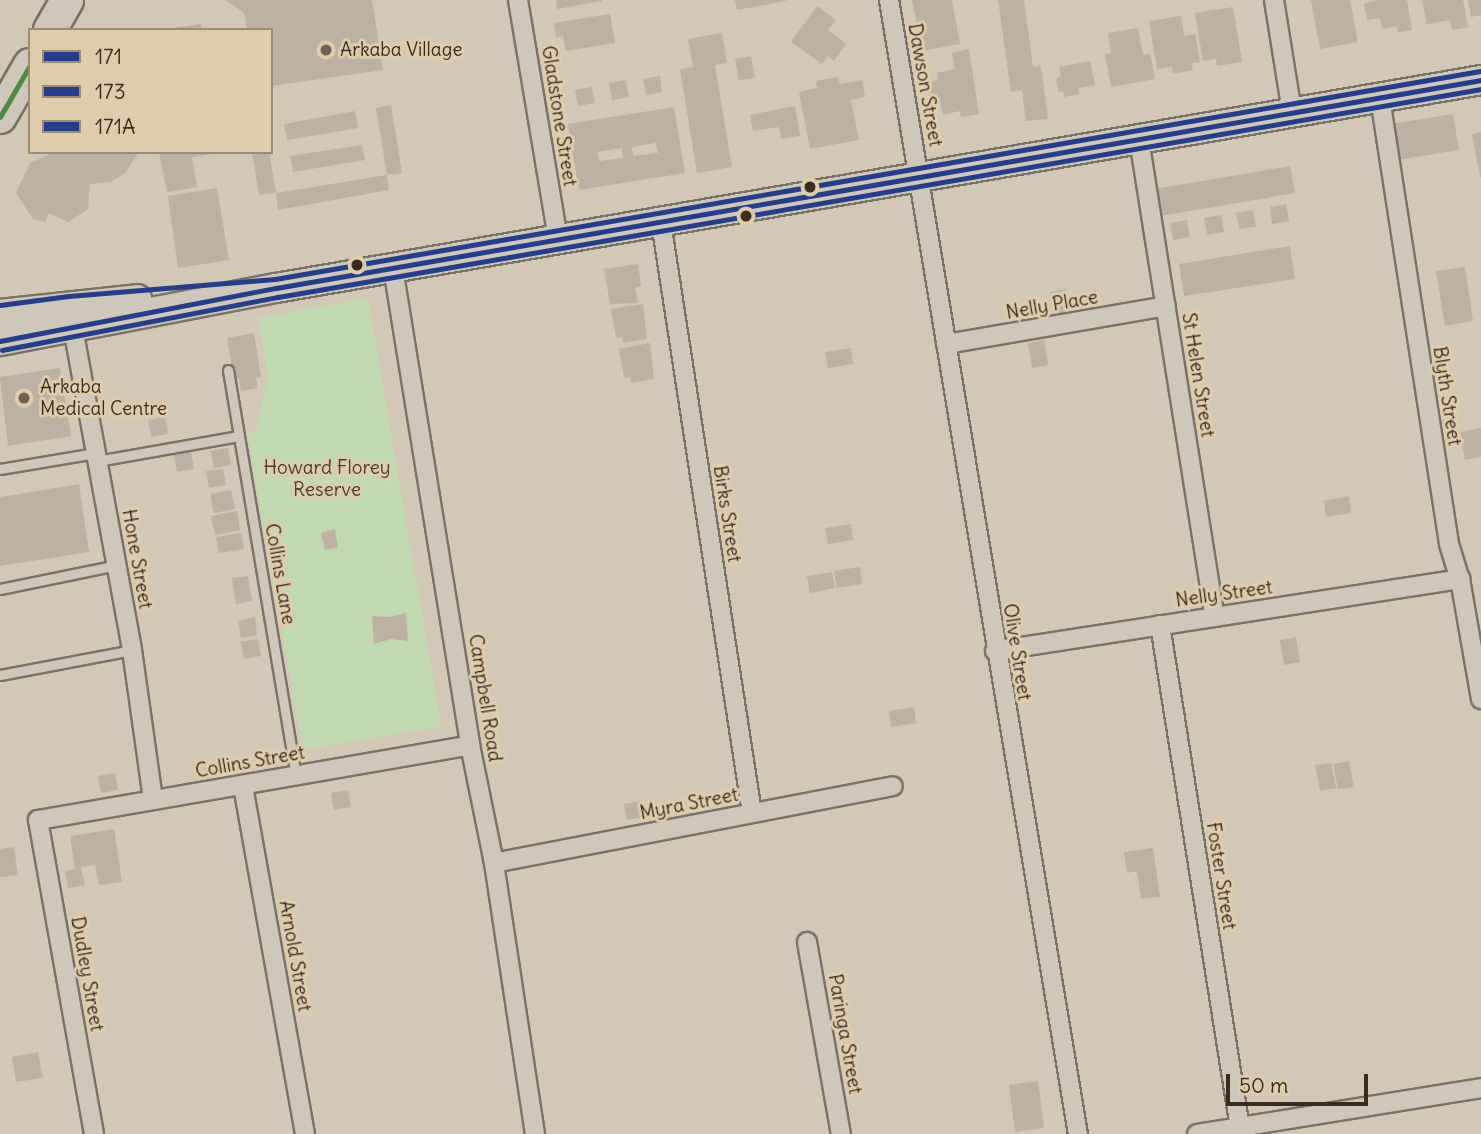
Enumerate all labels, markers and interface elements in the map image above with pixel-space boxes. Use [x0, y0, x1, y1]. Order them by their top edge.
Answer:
street label: Dawson Street [903, 22, 947, 148]
legend [28, 28, 273, 154]
place label: Arkaba Village [340, 39, 462, 61]
marker: Arkaba Village [318, 42, 334, 58]
text: 171 [95, 43, 122, 70]
street label: Gladstone Street [537, 44, 581, 188]
text: 173 [95, 78, 126, 105]
text: 171A [95, 113, 135, 140]
unlabelled marker [803, 180, 817, 194]
unlabelled marker [739, 209, 753, 223]
unlabelled marker [350, 258, 364, 272]
street label: Nelly Place [1004, 286, 1100, 324]
street label: St Helen Street [1177, 311, 1219, 439]
street label: Blyth Street [1428, 345, 1466, 447]
place label: Arkaba Medical Centre [40, 376, 167, 420]
marker: Arkaba Medical Centre [14, 388, 34, 408]
park label: Howard Florey Reserve [263, 457, 391, 501]
street label: Birks Street [708, 464, 746, 564]
street label: Hone Street [117, 507, 157, 611]
street label: Collins Lane [260, 522, 300, 626]
street label: Nelly Street [1174, 576, 1274, 612]
street label: Olive Street [998, 602, 1036, 702]
street label: Campbell Road [464, 633, 506, 763]
street label: Collins Street [194, 741, 306, 783]
street label: Myra Street [638, 783, 740, 825]
street label: Foster Street [1201, 821, 1241, 931]
street label: Arnold Street [274, 899, 316, 1013]
street label: Dudley Street [66, 915, 108, 1033]
street label: Paringa Street [823, 972, 867, 1096]
scale bar [1229, 1060, 1371, 1104]
text: 50 m [1239, 1072, 1288, 1099]

